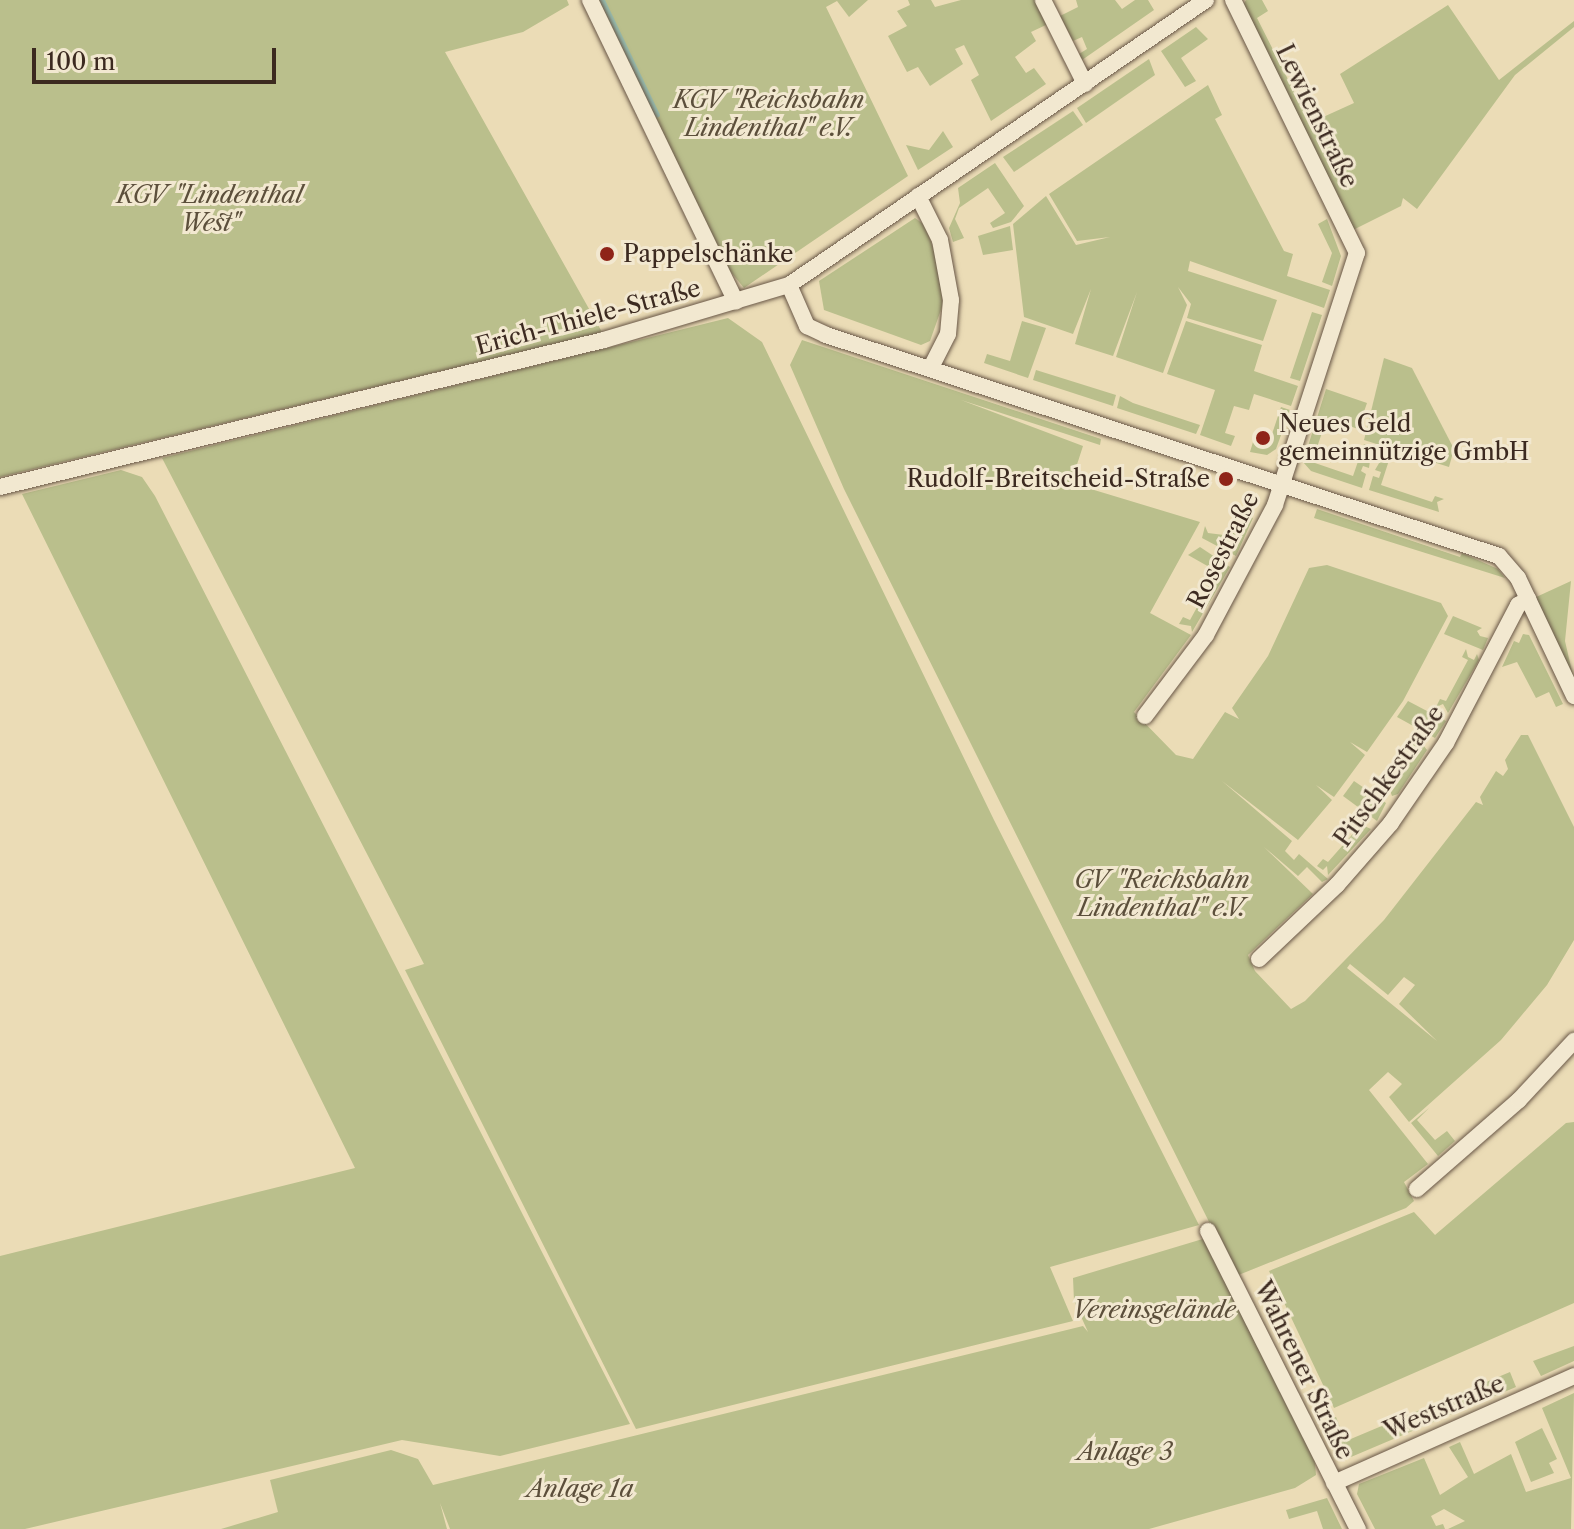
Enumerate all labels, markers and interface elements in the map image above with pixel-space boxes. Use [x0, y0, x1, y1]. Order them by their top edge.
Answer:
scale bar [36, 32, 280, 82]
street label: Lewienstraße [1270, 40, 1364, 192]
text: 100 m [46, 47, 115, 76]
park label: KGV "Reichsbahn Lindenthal" e.V. [674, 86, 864, 142]
park label: KGV "Lindenthal West" [117, 181, 303, 237]
place label: Pappelschänke [623, 240, 793, 268]
marker: Pappelschänke [598, 245, 616, 263]
street label: Erich-Thiele-Straße [472, 273, 704, 361]
place label: Neues Geld gemeinnützige GmbH [1279, 410, 1529, 466]
marker: Neues Geld gemeinnützige GmbH [1254, 429, 1272, 447]
place label: Rudolf-Breitscheid-Straße [907, 465, 1210, 493]
marker: Rudolf-Breitscheid-Straße [1217, 470, 1235, 488]
street label: Rosestraße [1181, 487, 1265, 613]
street label: Pitschkestraße [1328, 700, 1450, 852]
park label: GV "Reichsbahn Lindenthal" e.V. [1074, 866, 1250, 922]
street label: Wahrener Straße [1248, 1276, 1360, 1464]
park label: Vereinsgelände [1072, 1296, 1236, 1324]
street label: Weststraße [1379, 1369, 1509, 1445]
park label: Anlage 3 [1077, 1438, 1173, 1466]
park label: Anlage 1a [526, 1475, 634, 1503]

